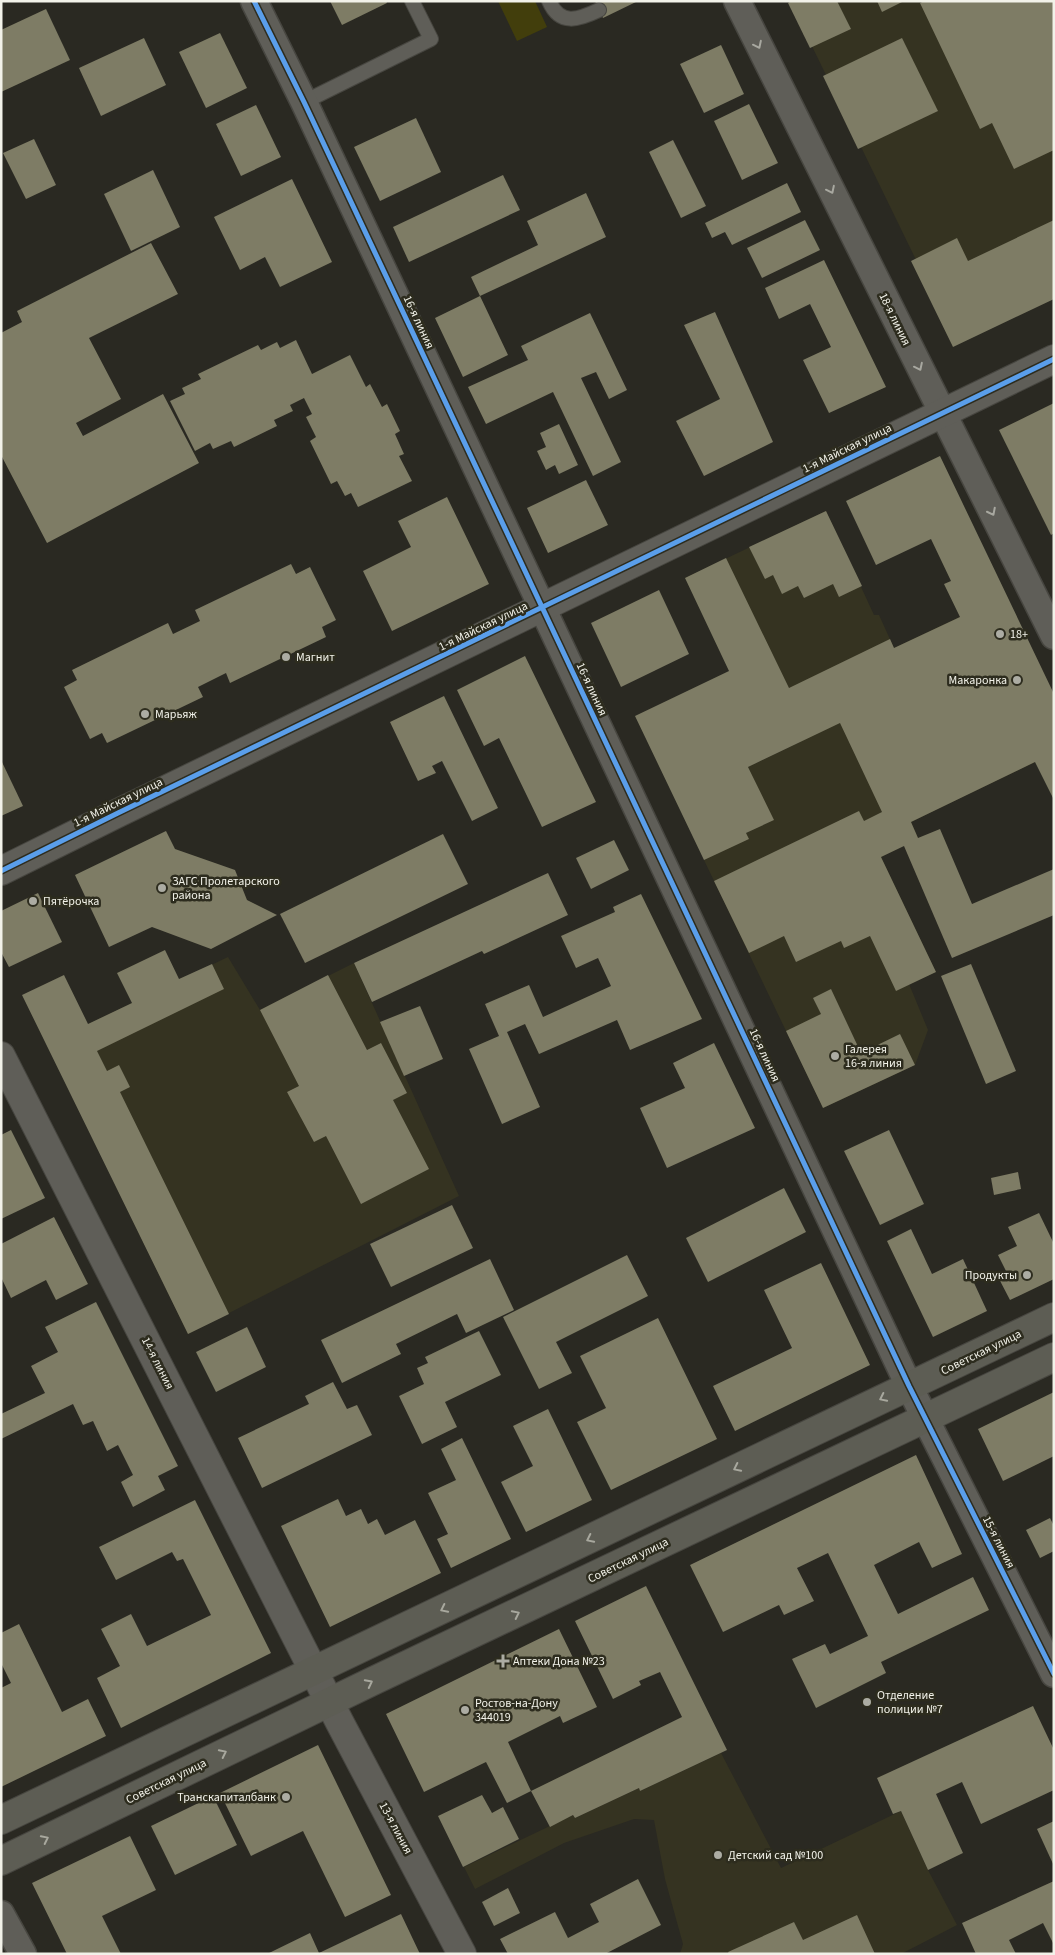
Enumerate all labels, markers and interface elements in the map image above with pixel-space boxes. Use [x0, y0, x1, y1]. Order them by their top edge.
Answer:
one-way arrow [752, 40, 763, 49]
one-way arrow [825, 185, 835, 194]
street label: 18-я линия [874, 290, 915, 349]
street label: 16-я линия [399, 293, 438, 352]
one-way arrow [912, 362, 922, 371]
street label: 1-я Майская улица [800, 420, 895, 477]
one-way arrow [986, 507, 996, 516]
street label: 1-я Майская улица [436, 598, 531, 655]
place label: 18+ [1010, 626, 1028, 643]
marker: 18+ [994, 628, 1006, 640]
place label: Магнит [296, 649, 335, 666]
marker: Магнит [280, 651, 292, 663]
street label: 16-я линия [572, 660, 611, 719]
place label: Макаронка [949, 672, 1007, 689]
marker: Макаронка [1011, 674, 1023, 686]
place label: Марьяж [155, 706, 197, 723]
marker: Марьяж [139, 708, 151, 720]
street label: 1-я Майская улица [71, 774, 166, 831]
place label: ЗАГС Пролетарского района [172, 873, 280, 904]
marker: ЗАГС Пролетарского района [156, 882, 168, 894]
place label: Пятёрочка [43, 893, 99, 910]
marker: Пятёрочка [27, 895, 39, 907]
street label: 16-я линия [745, 1026, 784, 1085]
place label: Галерея 16-я линия [845, 1041, 902, 1072]
marker: Галерея 16-я линия [829, 1050, 841, 1062]
place label: Продукты [965, 1267, 1017, 1284]
marker: Продукты [1021, 1269, 1033, 1281]
street label: Советская улица [938, 1326, 1025, 1379]
street label: 14-я линия [137, 1334, 178, 1392]
one-way arrow [880, 1392, 889, 1402]
one-way arrow [733, 1462, 742, 1473]
street label: 15-я линия [978, 1513, 1019, 1571]
one-way arrow [586, 1532, 595, 1543]
street label: Советская улица [585, 1534, 672, 1587]
one-way arrow [440, 1602, 449, 1613]
one-way arrow [511, 1609, 520, 1620]
place label: Аптеки Дона №23 [513, 1653, 605, 1670]
marker: Аптеки Дона №23 [497, 1655, 509, 1667]
one-way arrow [364, 1679, 373, 1689]
place label: Отделение полиции №7 [877, 1687, 943, 1718]
place label: Ростов-на-Дону 344019 [475, 1695, 558, 1726]
marker: Отделение полиции №7 [861, 1696, 873, 1708]
marker: Ростов-на-Дону 344019 [459, 1704, 471, 1716]
one-way arrow [218, 1749, 227, 1759]
street label: Советская улица [123, 1755, 210, 1808]
place label: Транскапиталбанк [177, 1789, 276, 1806]
marker: Транскапиталбанк [280, 1791, 292, 1803]
street label: 13-я линия [375, 1799, 416, 1857]
one-way arrow [40, 1835, 49, 1846]
place label: Детский сад №100 [728, 1847, 823, 1864]
marker: Детский сад №100 [712, 1849, 724, 1861]

